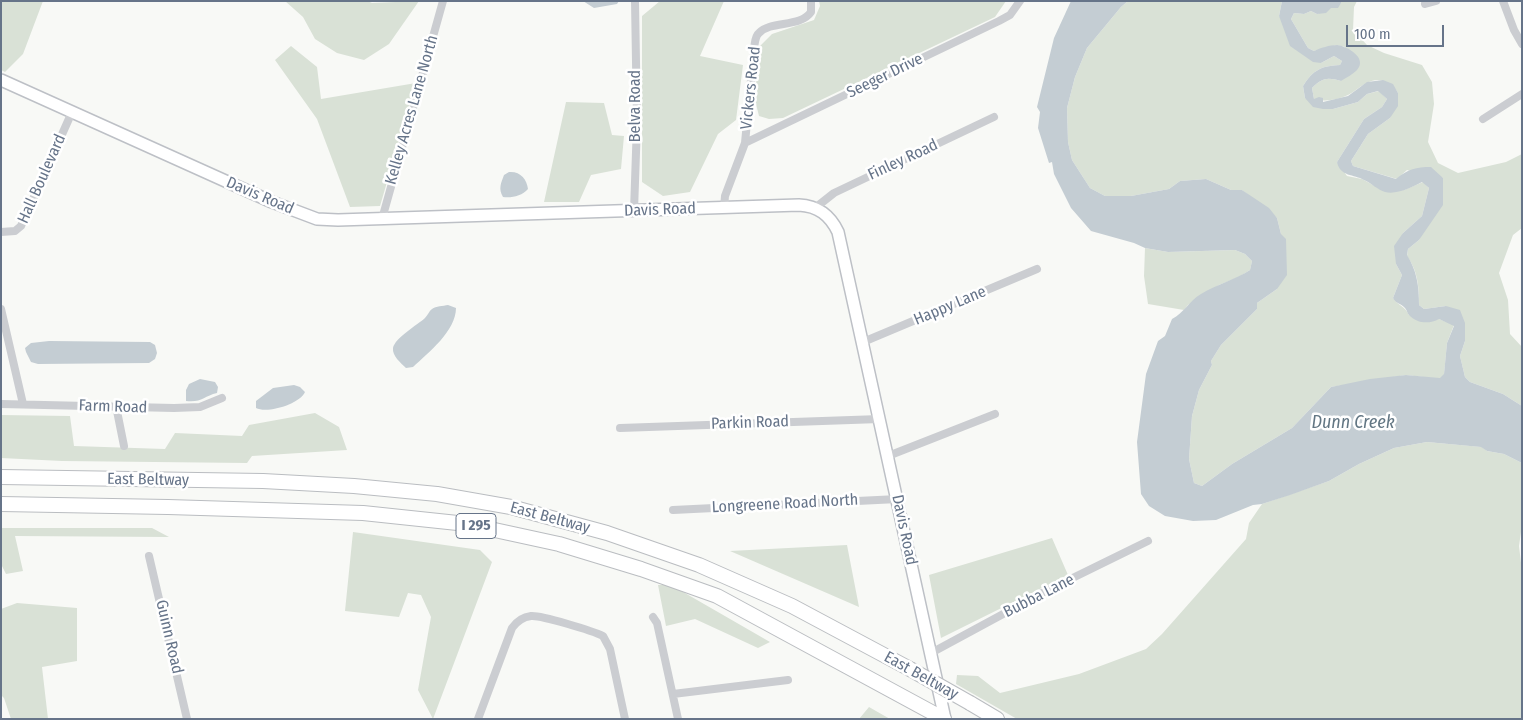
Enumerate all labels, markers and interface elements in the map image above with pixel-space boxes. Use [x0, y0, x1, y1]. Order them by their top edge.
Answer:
scale bar [1348, 15, 1446, 47]
text: 100 m [1354, 25, 1391, 43]
street label: Kelley Acres Lane North [381, 33, 443, 187]
street label: Vickers Road [737, 46, 765, 130]
street label: Seeger Drive [844, 49, 926, 103]
street label: Belva Road [626, 70, 646, 142]
street label: Hall Boulevard [14, 131, 70, 227]
street label: Finley Road [865, 135, 941, 185]
street label: Davis Road [223, 173, 297, 219]
street label: Davis Road [624, 199, 696, 221]
street label: Happy Lane [911, 282, 989, 330]
street label: Farm Road [78, 396, 148, 418]
street label: Parkin Road [711, 412, 789, 434]
water label: Dunn Creek [1311, 412, 1395, 434]
street label: East Beltway [107, 470, 189, 490]
street label: Longreene Road North [711, 491, 859, 517]
street label: Davis Road [887, 493, 921, 567]
street label: East Beltway [508, 498, 592, 538]
road number: I 295 [456, 514, 496, 538]
street label: Bubba Lane [1000, 570, 1078, 622]
street label: Guinn Road [151, 598, 187, 676]
street label: East Beltway [880, 648, 962, 704]

